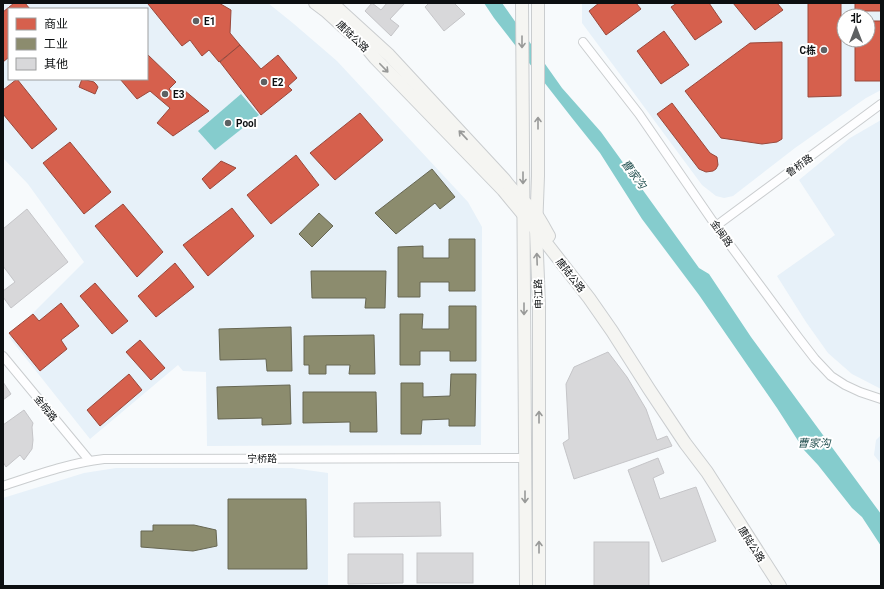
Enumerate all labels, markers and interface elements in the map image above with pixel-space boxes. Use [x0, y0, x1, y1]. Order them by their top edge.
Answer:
legend [8, 8, 148, 80]
north arrow [836, 8, 876, 48]
text: 北 [851, 12, 862, 25]
marker: E1 [191, 16, 201, 26]
place label: E1 [204, 16, 215, 27]
text: 商业 [44, 17, 68, 31]
street label: 唐陆公路 [334, 19, 371, 54]
one-way arrow [518, 35, 526, 48]
text: 工业 [44, 37, 68, 51]
place label: C栋 [799, 44, 816, 56]
marker: C栋 [819, 45, 829, 55]
text: 其他 [44, 57, 68, 71]
one-way arrow [380, 63, 389, 73]
marker: E2 [259, 77, 269, 87]
place label: E2 [272, 77, 284, 88]
marker: E3 [160, 89, 170, 99]
place label: E3 [173, 89, 185, 100]
one-way arrow [534, 117, 542, 130]
marker: Pool [223, 118, 233, 128]
place label: Pool [236, 118, 257, 129]
one-way arrow [458, 130, 467, 140]
street label: 鲁桥路 [784, 152, 815, 179]
water label: 曹家沟 [618, 157, 649, 192]
one-way arrow [519, 171, 527, 184]
street label: 金闽路 [708, 218, 735, 249]
one-way arrow [533, 253, 541, 266]
street label: 唐陆公路 [554, 256, 587, 294]
street label: 申江路 [532, 279, 545, 309]
one-way arrow [521, 302, 528, 315]
street label: 金皖路 [32, 393, 59, 423]
one-way arrow [535, 411, 543, 424]
water label: 曹家沟 [798, 437, 831, 450]
street label: 宁桥路 [247, 453, 277, 464]
one-way arrow [521, 490, 529, 503]
street label: 唐陆公路 [736, 524, 767, 564]
one-way arrow [535, 541, 543, 554]

